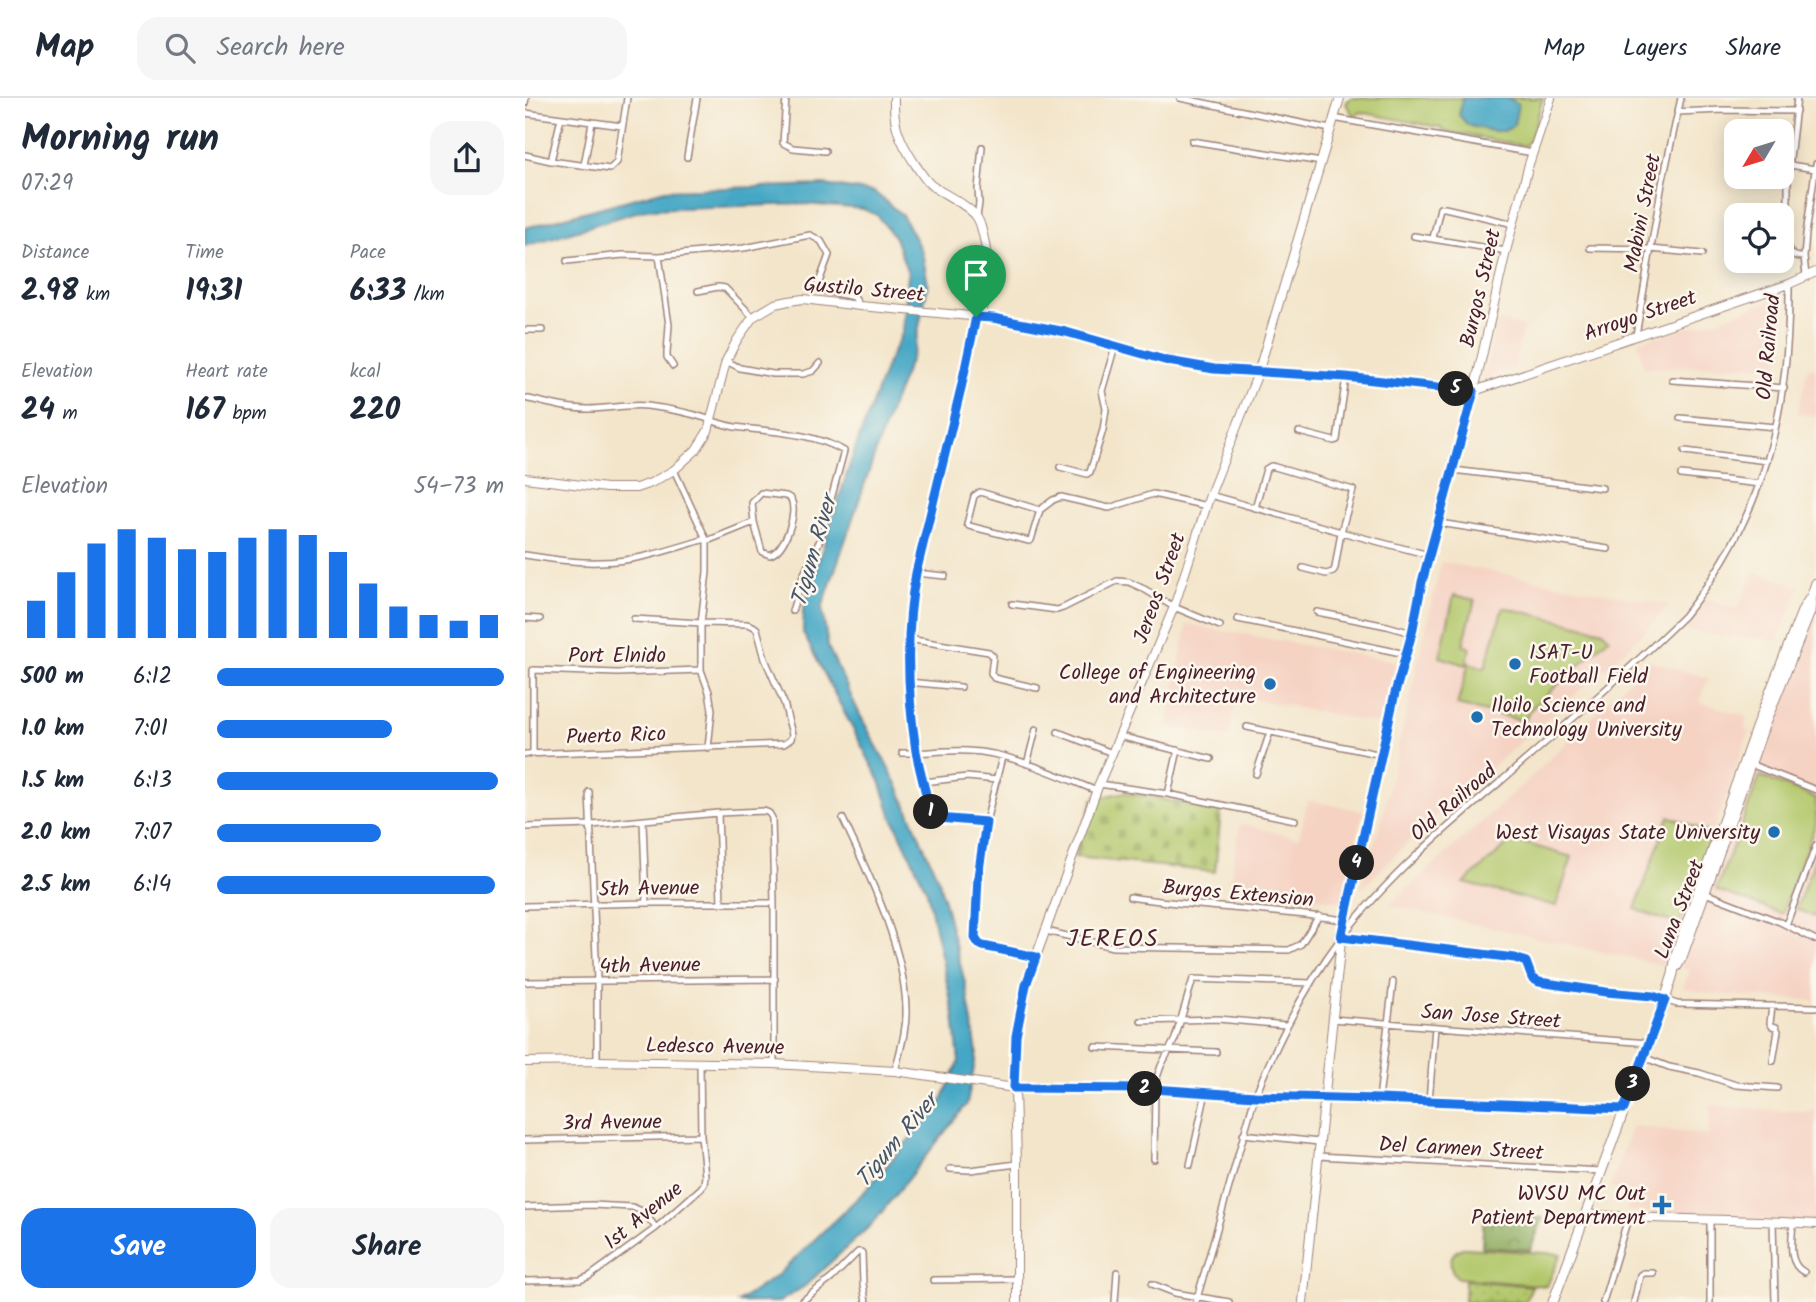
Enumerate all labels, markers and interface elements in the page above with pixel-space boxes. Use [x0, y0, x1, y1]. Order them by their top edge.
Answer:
search box [137, 17, 627, 80]
text: Map [35, 22, 95, 75]
text: Search here [217, 27, 345, 69]
icon: search [161, 29, 199, 67]
text: Map [1543, 29, 1585, 68]
text: Layers [1623, 29, 1687, 68]
text: Share [1725, 29, 1781, 68]
text: Morning run [21, 110, 219, 170]
north arrow [1724, 119, 1794, 189]
map controls [1724, 119, 1794, 273]
button: share [430, 121, 504, 195]
street label: Mabini Street [1616, 150, 1671, 275]
text: 07:29 [21, 166, 73, 202]
button: locate [1724, 203, 1794, 273]
street label: Burgos Street [1452, 225, 1511, 351]
text: Distance [21, 238, 89, 268]
text: Time [185, 238, 224, 268]
text: Pace [350, 238, 386, 268]
pin [946, 245, 1006, 317]
icon: arrive [957, 256, 995, 294]
text: 2.98 [21, 268, 78, 316]
text: 19:31 [185, 268, 242, 316]
text: 6:33 [350, 268, 406, 316]
street label: Gustilo Street [802, 269, 927, 312]
text: km [78, 280, 110, 310]
text: /km [406, 280, 445, 310]
street label: Arroyo Street [1580, 281, 1702, 351]
street label: Old Railroad [1748, 292, 1791, 401]
text: Elevation [21, 357, 93, 387]
text: Heart rate [185, 357, 268, 387]
text: kcal [350, 357, 381, 387]
pin: 5 [1439, 372, 1473, 406]
text: 5 [1451, 373, 1460, 403]
text: 24 [21, 387, 55, 435]
text: 167 [185, 387, 225, 435]
text: 220 [350, 387, 400, 435]
text: m [55, 399, 78, 429]
text: bpm [225, 399, 267, 429]
text: Elevation [21, 469, 108, 505]
text: 54–73 m [414, 469, 504, 505]
water label: Tigum River [782, 488, 849, 611]
street label: Jereos Street [1125, 528, 1196, 649]
place label: ISAT-U Football Field [1529, 637, 1648, 694]
street label: Port Elnido [568, 640, 666, 673]
marker: ISAT-U Football Field [1507, 656, 1523, 672]
place label: College of Engineering and Architecture [1059, 657, 1257, 714]
text: 500 m [21, 659, 84, 695]
text: 6:12 [133, 659, 172, 695]
marker: College of Engineering and Architecture [1262, 676, 1278, 692]
place label: Iloilo Science and Technology University [1491, 690, 1682, 747]
marker: Iloilo Science and Technology University [1469, 709, 1485, 725]
text: 1.0 km [21, 711, 84, 747]
text: 7:01 [133, 711, 168, 747]
street label: Puerto Rico [565, 718, 667, 755]
street label: Old Railroad [1403, 756, 1505, 850]
text: 1.5 km [21, 763, 84, 799]
text: 6:13 [133, 763, 172, 799]
pin: 1 [913, 794, 949, 830]
text: 1 [928, 796, 933, 826]
text: 2.0 km [21, 815, 91, 851]
text: 7:07 [133, 815, 171, 851]
place label: West Visayas State University [1496, 817, 1760, 850]
marker: West Visayas State University [1766, 824, 1782, 840]
pin: 4 [1339, 846, 1375, 880]
text: 4 [1351, 847, 1362, 877]
street label: Luna Street [1646, 854, 1715, 964]
text: 2.5 km [21, 867, 91, 903]
text: 6:14 [133, 867, 171, 903]
street label: Burgos Extension [1161, 871, 1315, 918]
street label: 5th Avenue [598, 872, 700, 907]
district label: JEREOS [1067, 920, 1159, 959]
street label: 4th Avenue [599, 949, 701, 984]
street label: San Jose Street [1420, 996, 1563, 1039]
street label: Ledesco Avenue [645, 1030, 785, 1065]
pin: 3 [1615, 1066, 1651, 1102]
text: 3 [1627, 1068, 1638, 1098]
pin: 2 [1127, 1072, 1163, 1107]
text: 2 [1139, 1073, 1150, 1103]
water label: Tigum River [847, 1083, 951, 1196]
street label: 3rd Avenue [562, 1106, 663, 1141]
street label: Del Carmen Street [1378, 1129, 1545, 1170]
street label: 1st Avenue [597, 1173, 691, 1259]
place label: WVSU MC Out Patient Department [1471, 1178, 1647, 1235]
marker: WVSU MC Out Patient Department [1652, 1195, 1672, 1215]
button: Save [21, 1208, 256, 1288]
button: Share [270, 1208, 504, 1288]

